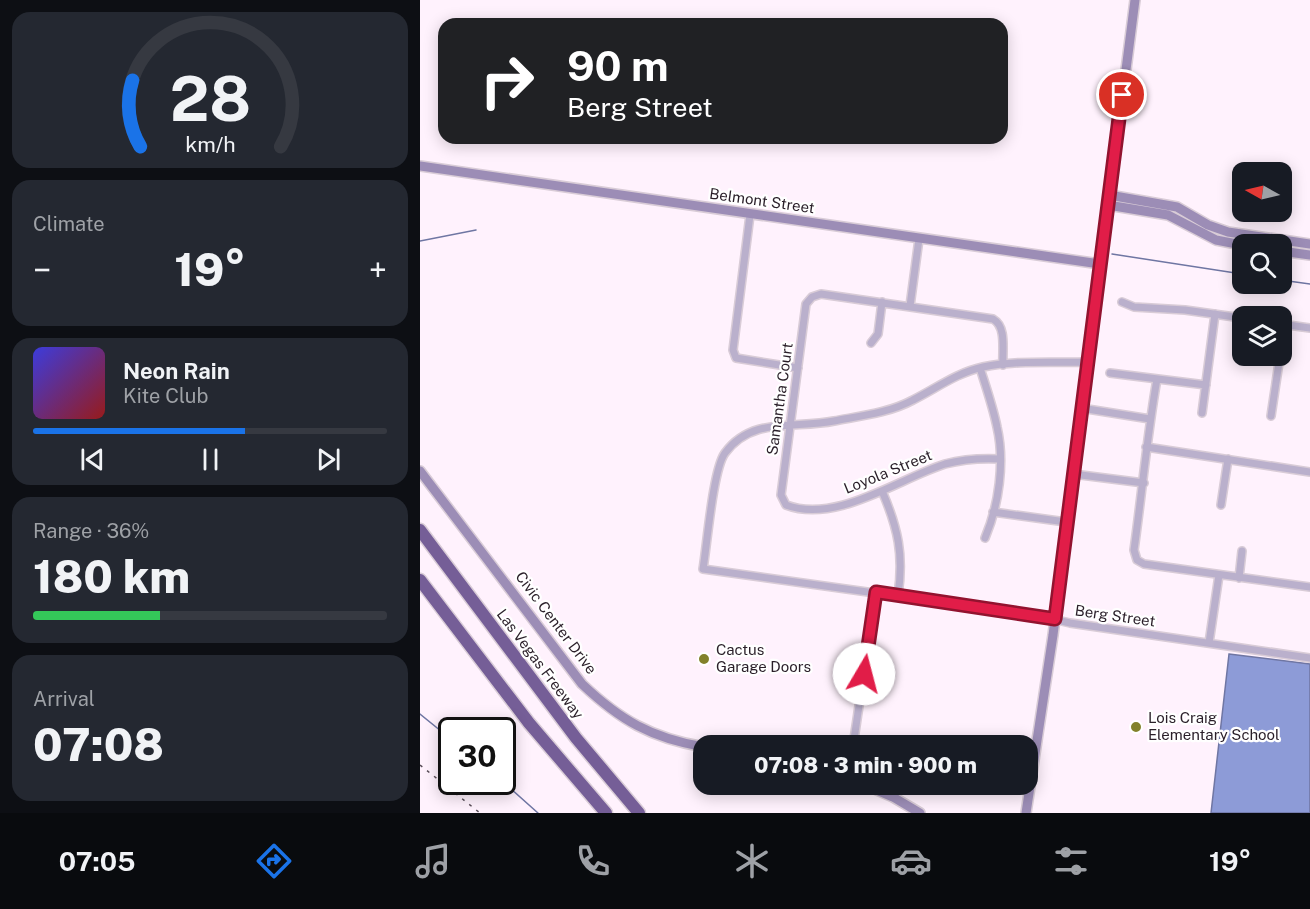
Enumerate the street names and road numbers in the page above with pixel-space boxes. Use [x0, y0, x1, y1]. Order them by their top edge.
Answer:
street label: Belmont Street [708, 185, 816, 216]
street label: Samantha Court [763, 341, 796, 456]
street label: Loyola Street [841, 446, 934, 497]
street label: Civic Center Drive [512, 568, 600, 677]
street label: Berg Street [1074, 601, 1157, 630]
street label: Las Vegas Freeway [494, 605, 587, 722]

